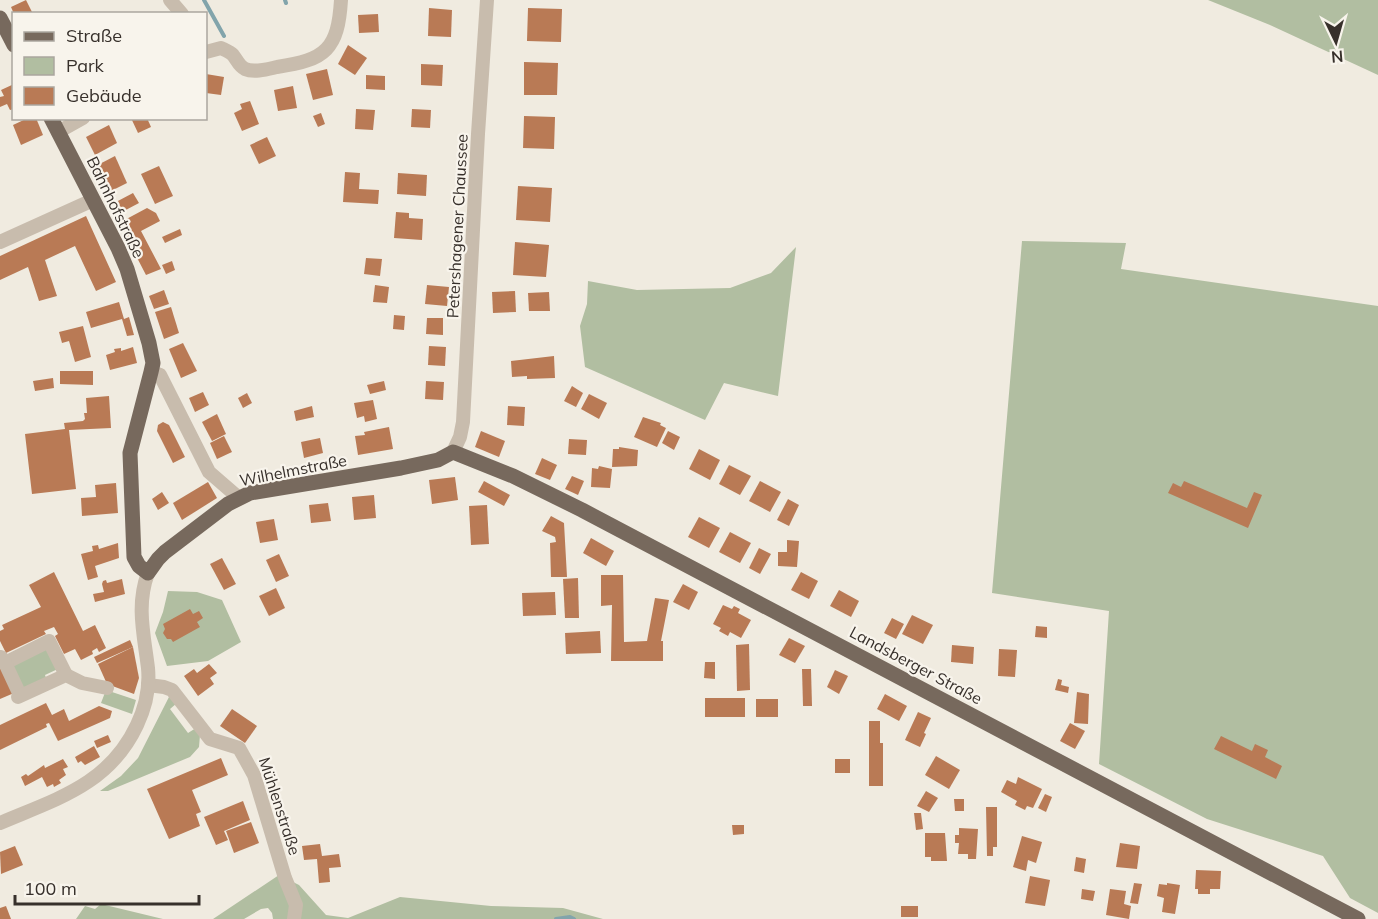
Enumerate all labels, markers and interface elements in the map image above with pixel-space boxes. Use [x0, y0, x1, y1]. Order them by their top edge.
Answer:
legend [12, 12, 207, 120]
north arrow [1306, 12, 1366, 72]
text: Straße [66, 24, 122, 47]
text: N [1330, 46, 1344, 67]
text: Park [66, 54, 105, 77]
text: Gebäude [66, 84, 142, 107]
street label: Petershagener Chaussee [442, 133, 472, 319]
street label: Bahnhofstraße [83, 153, 149, 261]
street label: Wilhelmstraße [238, 450, 348, 490]
street label: Landsberger Straße [846, 622, 986, 708]
street label: Mühlenstraße [255, 754, 305, 858]
scale bar [15, 868, 200, 906]
text: 100 m [24, 877, 77, 900]

